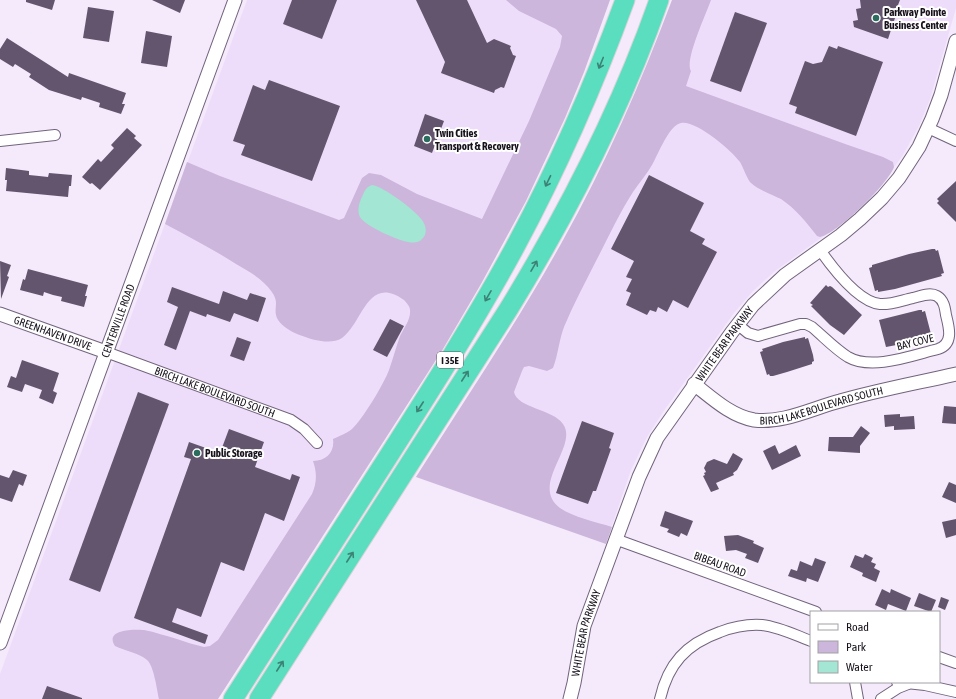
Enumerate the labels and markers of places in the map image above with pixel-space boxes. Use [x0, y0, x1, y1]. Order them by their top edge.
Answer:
place label: Parkway Pointe Business Center [884, 6, 948, 31]
marker: Parkway Pointe Business Center [871, 13, 881, 23]
place label: Twin Cities Transport & Recovery [435, 127, 519, 152]
marker: Twin Cities Transport & Recovery [422, 134, 432, 144]
place label: Public Storage [205, 447, 262, 459]
marker: Public Storage [192, 448, 202, 458]

